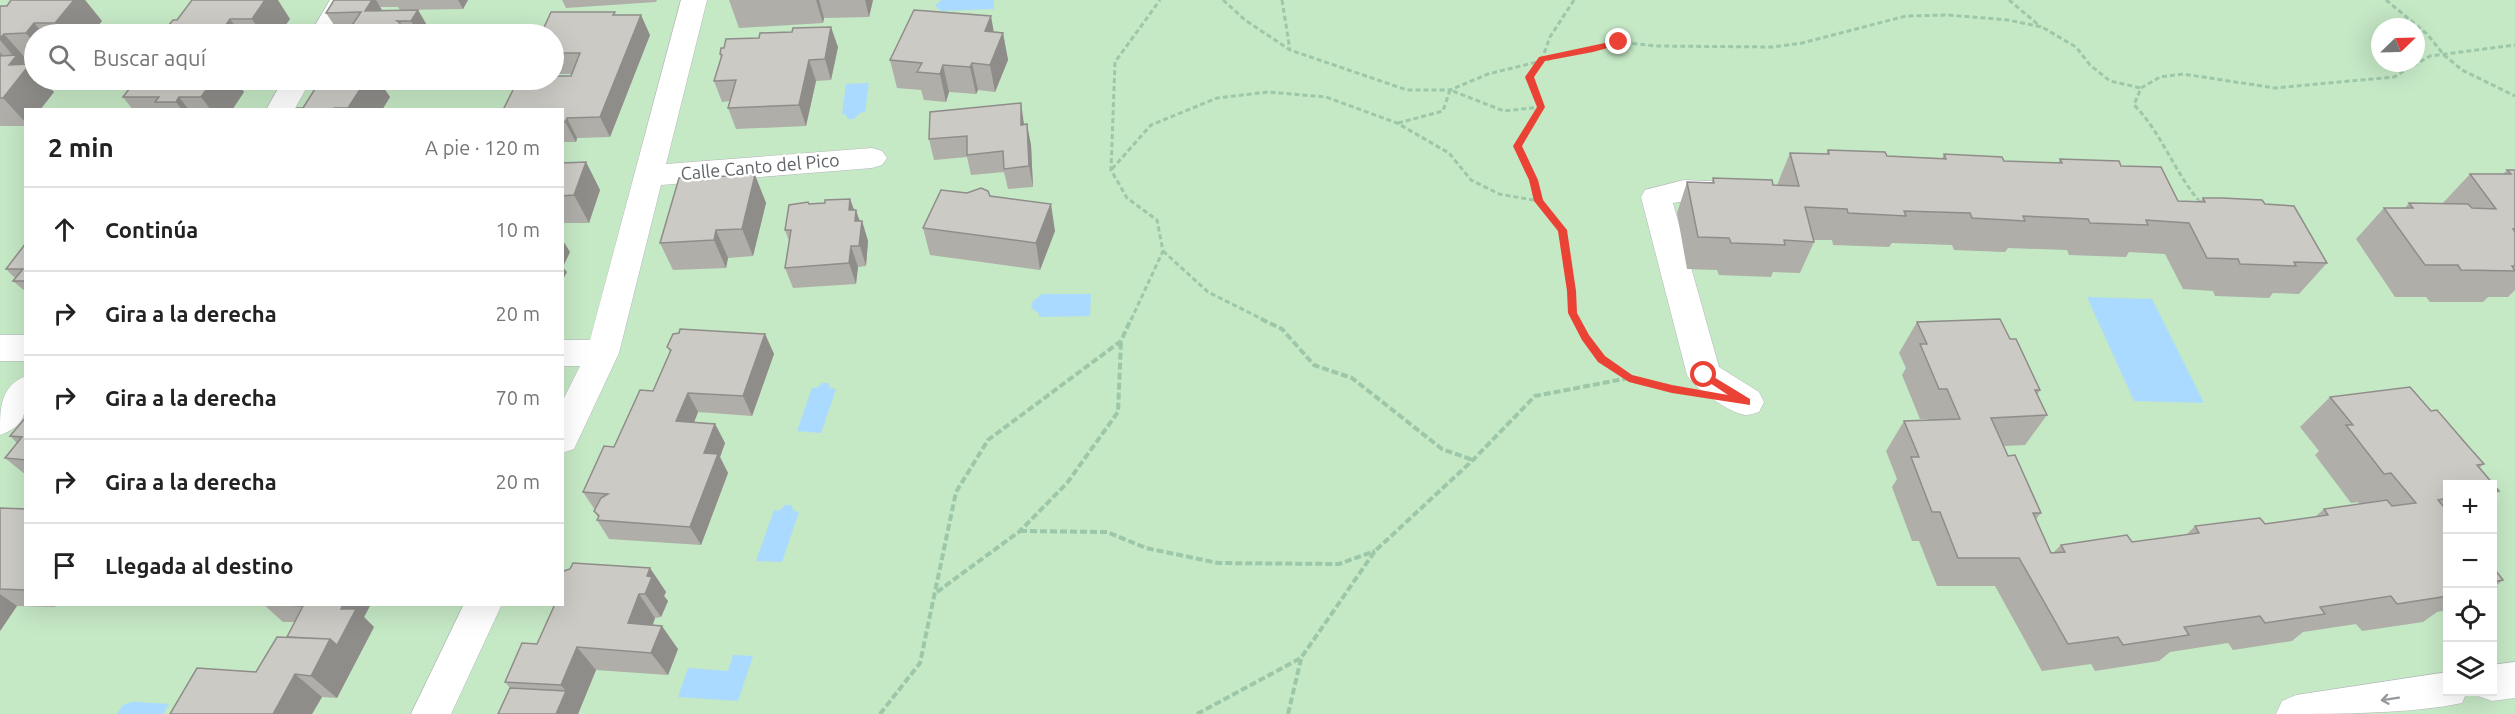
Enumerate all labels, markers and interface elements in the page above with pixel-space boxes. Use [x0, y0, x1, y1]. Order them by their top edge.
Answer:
north arrow [2371, 18, 2425, 72]
search box [24, 24, 564, 90]
route end [1605, 28, 1631, 54]
icon: search [45, 41, 78, 74]
text: Buscar aquí [93, 45, 206, 70]
text: 2 min [48, 133, 114, 162]
text: A pie · 120 m [425, 136, 540, 159]
street label: Calle Canto del Pico [680, 149, 840, 183]
icon: ahead [48, 213, 81, 246]
text: Continúa [105, 217, 198, 242]
text: 10 m [496, 218, 540, 241]
icon: right [48, 297, 81, 330]
text: Gira a la derecha [105, 301, 277, 326]
text: 20 m [496, 302, 540, 325]
route start [1690, 361, 1716, 387]
icon: right [48, 381, 81, 414]
text: Gira a la derecha [105, 385, 277, 410]
text: 70 m [496, 386, 540, 409]
icon: right [48, 465, 81, 498]
text: Gira a la derecha [105, 469, 277, 494]
text: 20 m [496, 470, 540, 493]
map controls [2443, 480, 2497, 696]
button: + [2443, 480, 2497, 534]
button: − [2443, 534, 2497, 588]
icon: arrive [48, 549, 81, 582]
text: Llegada al destino [105, 553, 293, 578]
button: locate [2443, 588, 2497, 642]
button: layers [2443, 642, 2497, 696]
one-way arrow [2380, 694, 2400, 705]

